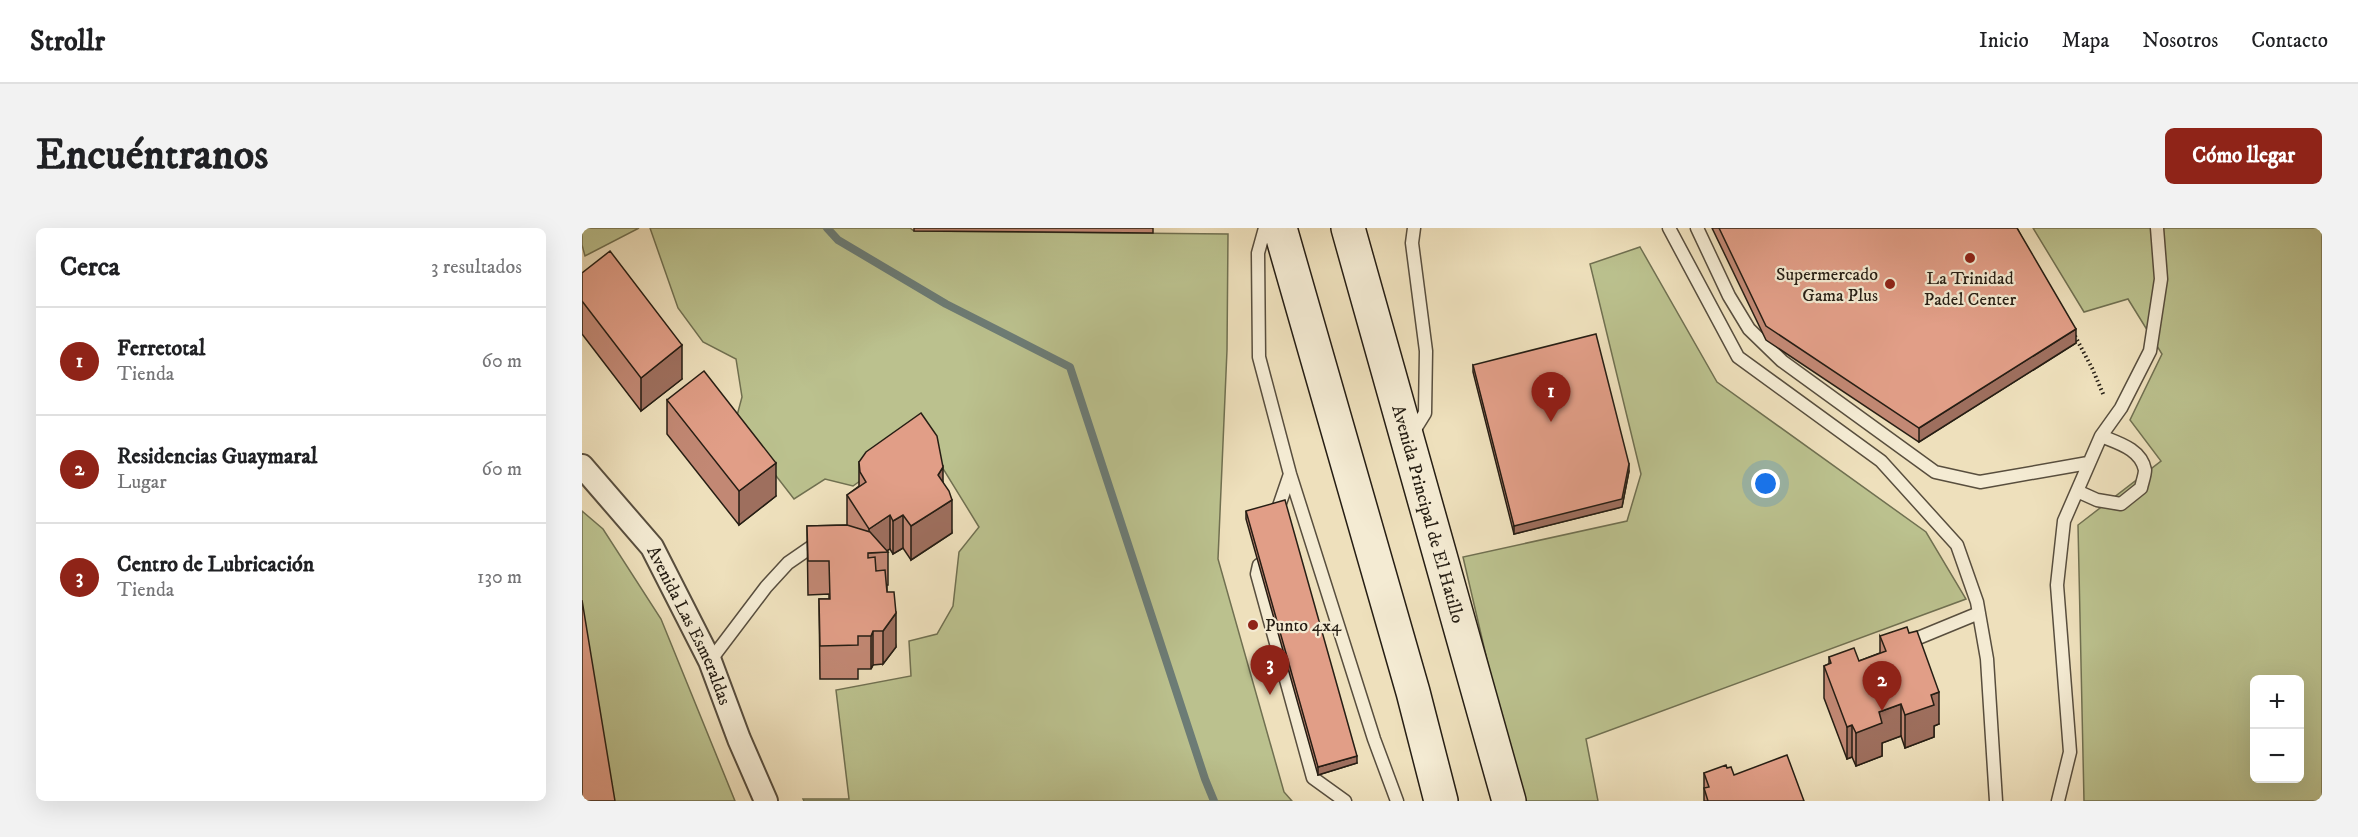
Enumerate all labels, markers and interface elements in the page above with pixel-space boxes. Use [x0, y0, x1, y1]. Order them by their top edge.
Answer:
text: Strollr [30, 24, 105, 59]
text: Inicio [1979, 28, 2029, 54]
text: Mapa [2062, 28, 2109, 54]
text: Nosotros [2142, 28, 2218, 54]
text: Contacto [2251, 28, 2328, 54]
button: Cómo llegar [2165, 128, 2322, 184]
text: Encuéntranos [36, 130, 268, 182]
text: Cerca [60, 251, 120, 284]
marker: La Trinidad Padel Center [1963, 251, 1977, 265]
text: 3 resultados [431, 255, 522, 280]
place label: Supermercado Gama Plus [1776, 264, 1878, 307]
place label: La Trinidad Padel Center [1924, 268, 2017, 311]
marker: Supermercado Gama Plus [1883, 277, 1897, 291]
text: Ferretotal [117, 335, 205, 362]
text: 1 [76, 349, 83, 374]
text: 60 m [482, 349, 522, 374]
text: Tienda [117, 362, 174, 387]
pin: 1 [1532, 372, 1570, 422]
street label: Avenida Principal de El Hatillo [1386, 403, 1469, 626]
text: Residencias Guaymaral [117, 443, 317, 470]
text: 2 [75, 457, 84, 482]
text: 60 m [482, 457, 522, 482]
your location [1751, 469, 1780, 498]
text: Lugar [117, 470, 167, 495]
street label: Avenida Las Esmeraldas [641, 543, 735, 708]
text: Centro de Lubricación [117, 551, 314, 578]
text: 3 [76, 565, 83, 590]
text: 130 m [477, 565, 522, 590]
text: Tienda [117, 578, 174, 603]
place label: Punto 4x4 [1265, 615, 1342, 637]
marker: Punto 4x4 [1246, 618, 1260, 632]
pin: 3 [1250, 646, 1290, 695]
pin: 2 [1862, 662, 1902, 711]
map controls [2250, 675, 2304, 783]
button: + [2250, 675, 2304, 729]
button: − [2250, 729, 2304, 783]

